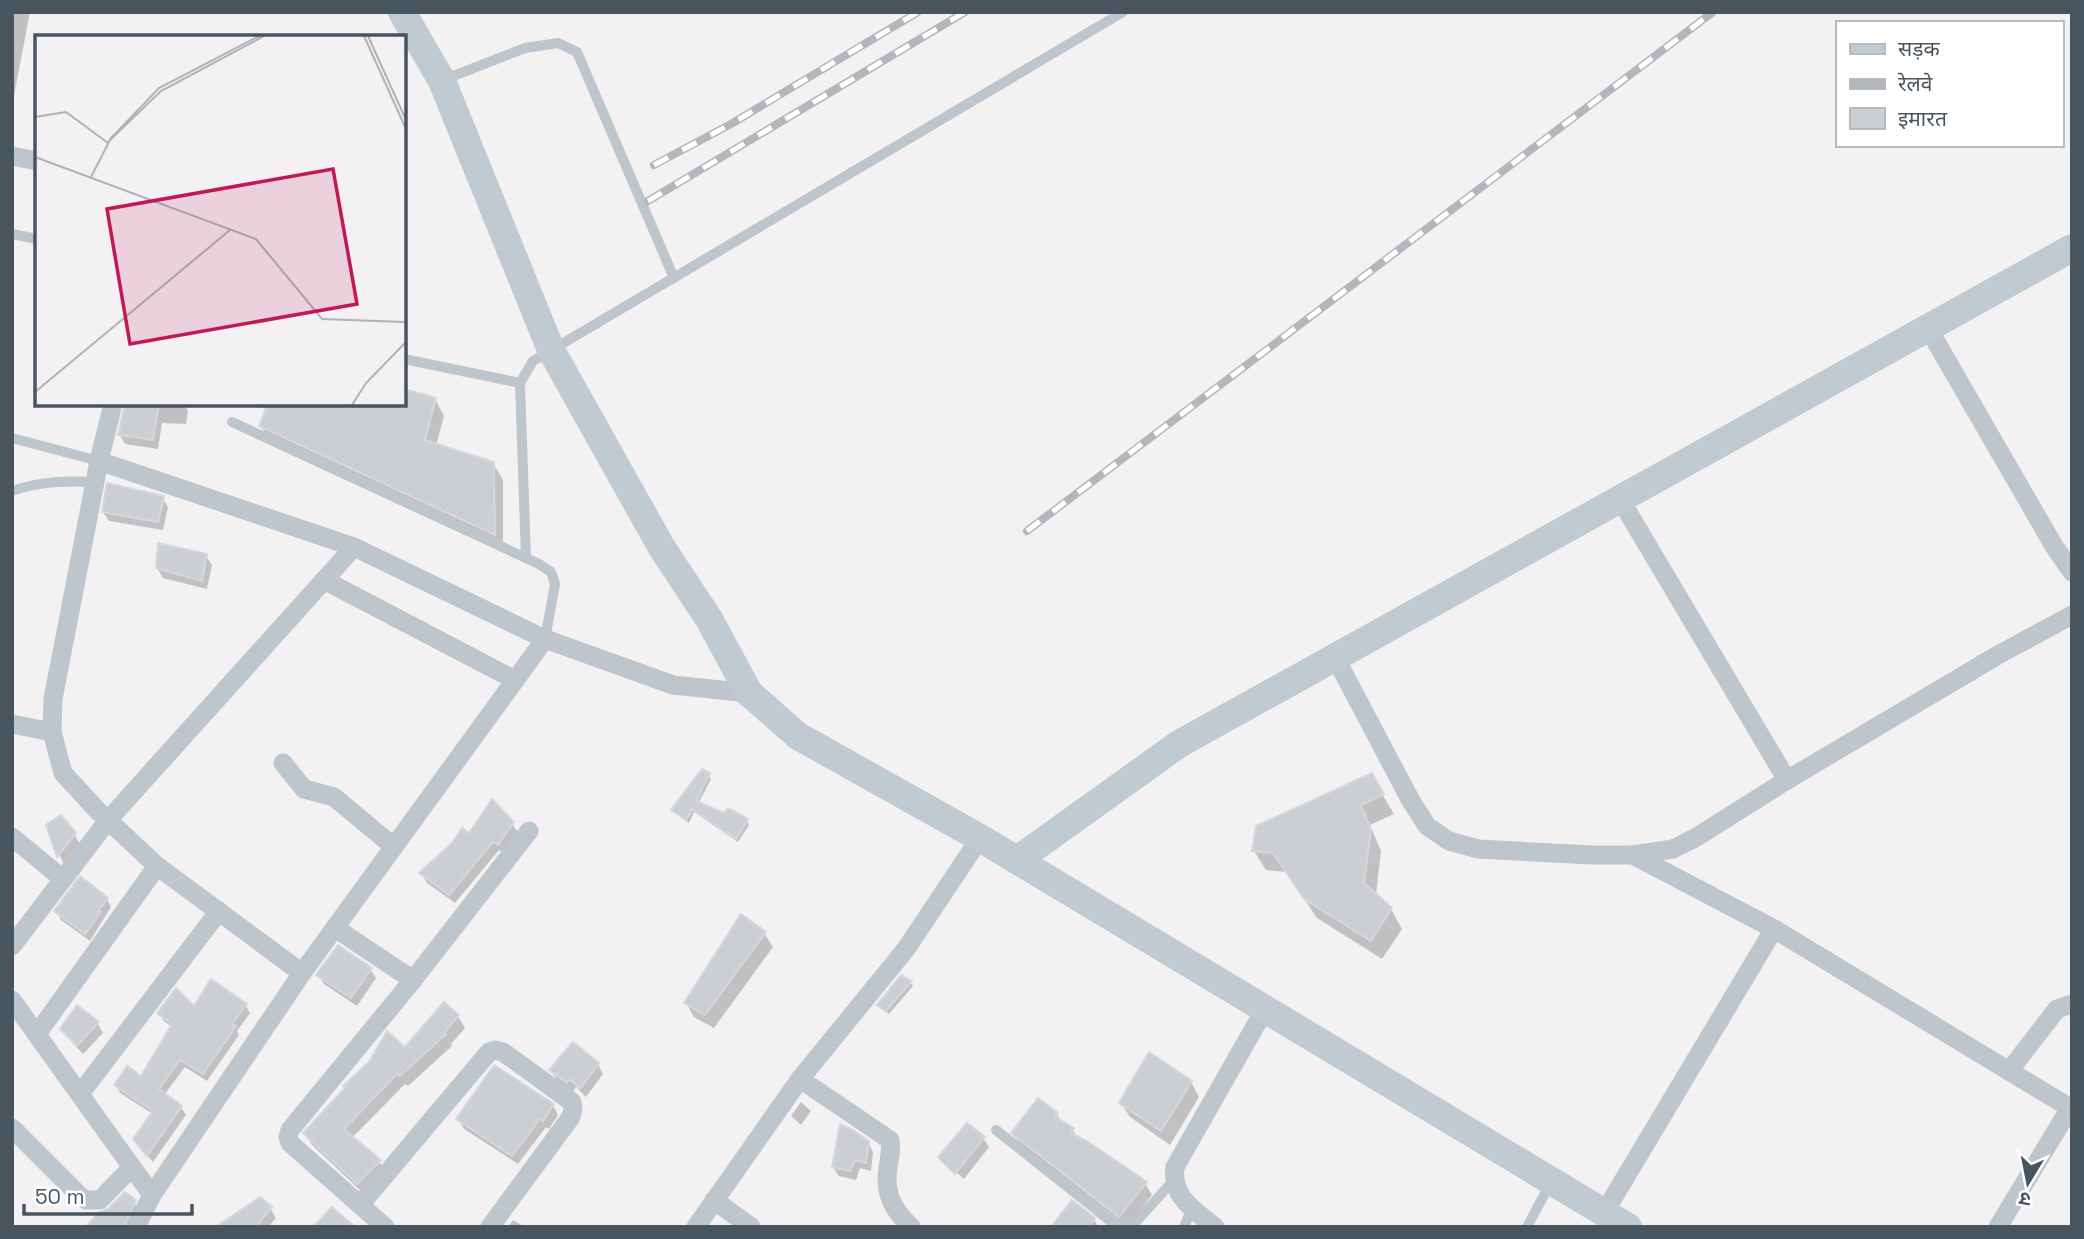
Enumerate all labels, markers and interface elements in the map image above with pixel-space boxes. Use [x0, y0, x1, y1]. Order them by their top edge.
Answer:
legend [1836, 21, 2063, 147]
inset map [35, 35, 406, 406]
text: सड़क [1898, 35, 1940, 62]
text: रेलवे [1897, 70, 1933, 97]
text: इमारत [1898, 105, 1948, 132]
north arrow [1993, 1148, 2063, 1218]
scale bar [24, 1172, 192, 1216]
text: 50 m [35, 1183, 85, 1210]
text: उ [2017, 1186, 2033, 1213]

